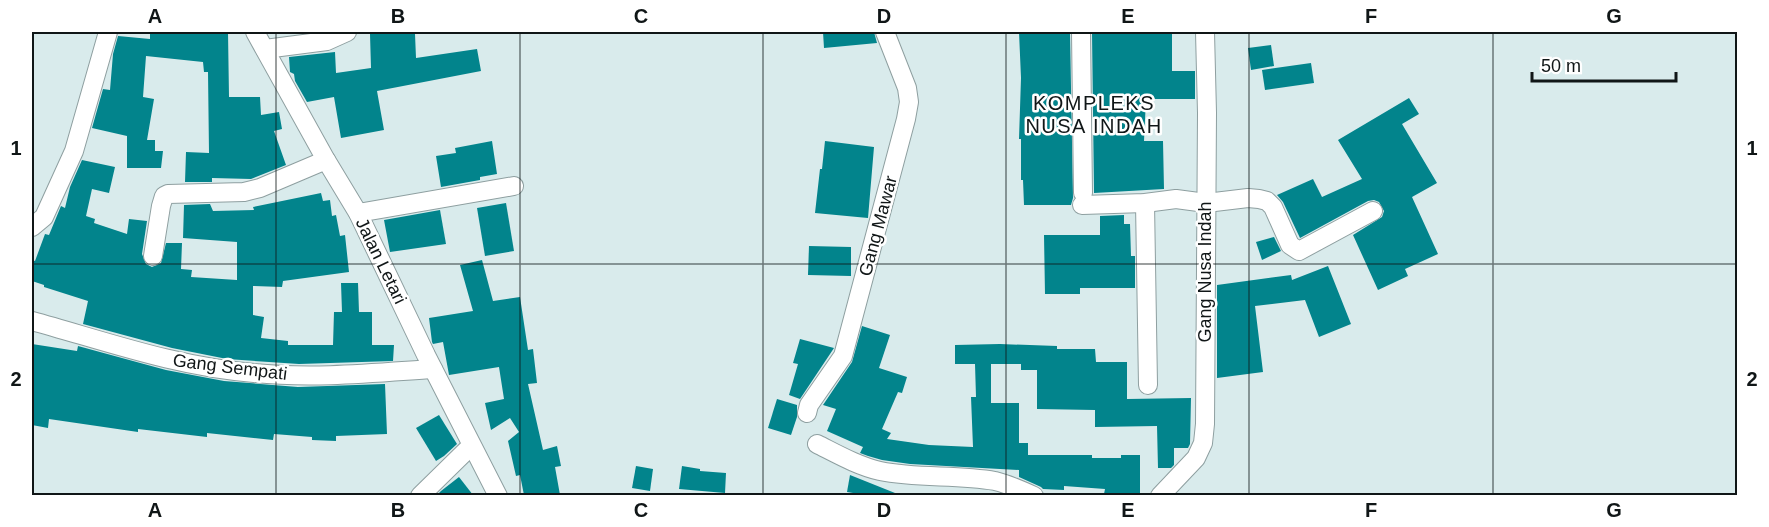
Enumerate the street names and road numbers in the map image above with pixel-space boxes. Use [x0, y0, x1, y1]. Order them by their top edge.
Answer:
street label: Gang Mawar [855, 174, 901, 278]
street label: Gang Nusa Indah [1195, 201, 1215, 343]
street label: Jalan Letari [352, 215, 410, 307]
street label: Gang Sempati [172, 350, 288, 384]

